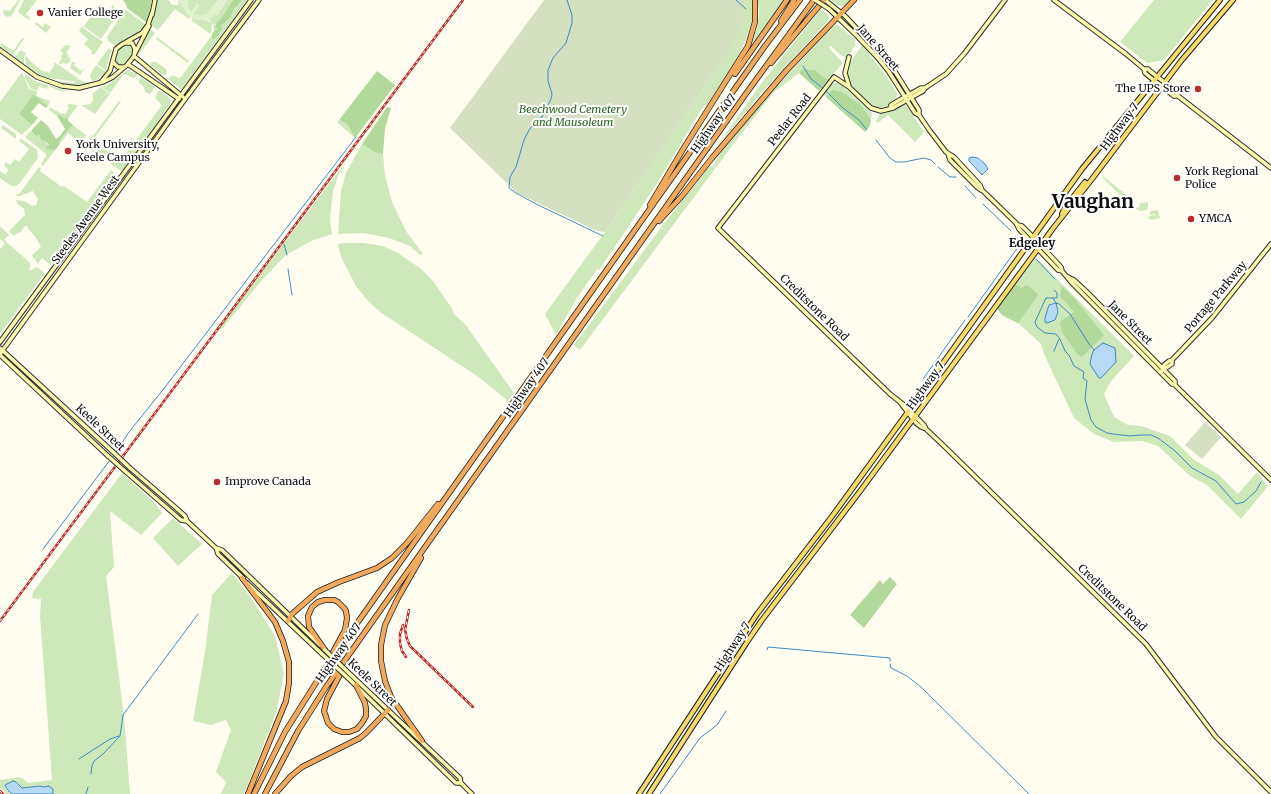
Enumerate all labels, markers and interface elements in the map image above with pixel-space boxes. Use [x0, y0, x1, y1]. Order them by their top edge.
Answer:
place label: Vanier College [48, 6, 123, 20]
marker: Vanier College [35, 8, 45, 18]
street label: Jane Street [854, 22, 902, 74]
place label: The UPS Store [1115, 82, 1190, 96]
marker: The UPS Store [1193, 84, 1203, 94]
street label: Peelar Road [766, 91, 814, 149]
street label: Highway 407 [689, 92, 739, 156]
street label: Highway 7 [1098, 101, 1142, 153]
park label: Beechwood Cemetery and Mausoleum [519, 103, 627, 129]
place label: York University, Keele Campus [76, 138, 159, 164]
marker: York University, Keele Campus [63, 146, 73, 156]
place label: York Regional Police [1185, 165, 1259, 191]
street label: Steeles Avenue West [49, 173, 123, 267]
marker: York Regional Police [1172, 173, 1182, 183]
district label: Vaughan [1052, 192, 1134, 214]
place label: YMCA [1199, 212, 1232, 226]
marker: YMCA [1186, 214, 1196, 224]
district label: Edgeley [1009, 237, 1055, 251]
street label: Portage Parkway [1182, 259, 1250, 335]
street label: Creditstone Road [777, 272, 851, 344]
street label: Jane Street [1105, 298, 1155, 348]
street label: Highway 407 [502, 356, 552, 420]
street label: Highway 7 [904, 359, 948, 413]
street label: Keele Street [73, 402, 127, 454]
place label: Improve Canada [225, 475, 311, 489]
marker: Improve Canada [212, 477, 222, 487]
street label: Creditstone Road [1075, 562, 1149, 634]
street label: Highway 7 [712, 620, 754, 674]
street label: Highway 407 [314, 621, 364, 685]
street label: Keele Street [345, 657, 399, 709]

